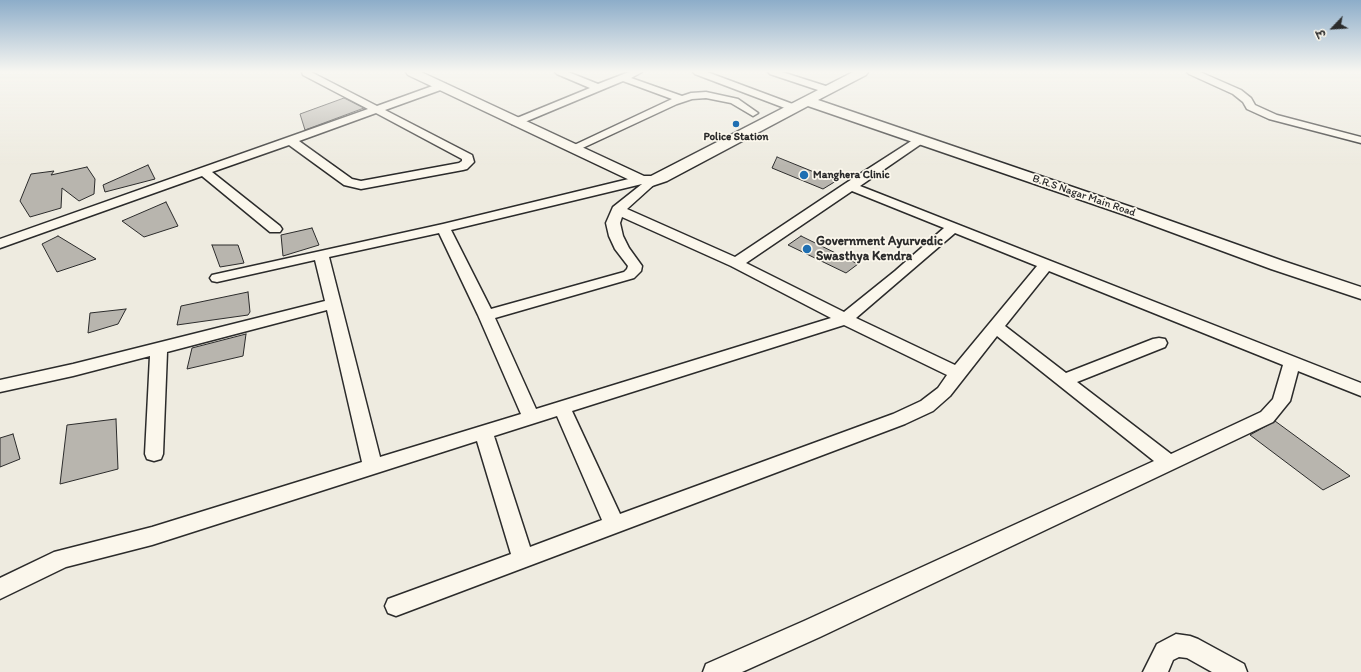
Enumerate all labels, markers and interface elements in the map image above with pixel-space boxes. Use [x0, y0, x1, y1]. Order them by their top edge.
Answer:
north arrow [1313, 8, 1353, 48]
text: उ [1314, 27, 1329, 39]
marker: Police Station [731, 119, 741, 129]
place label: Police Station [703, 130, 769, 144]
place label: Manghera Clinic [813, 168, 890, 182]
marker: Manghera Clinic [798, 169, 810, 181]
street label: B.R.S Nagar Main Road [1031, 172, 1137, 220]
place label: Government Ayurvedic Swasthya Kendra [816, 234, 943, 265]
marker: Government Ayurvedic Swasthya Kendra [801, 243, 813, 255]

